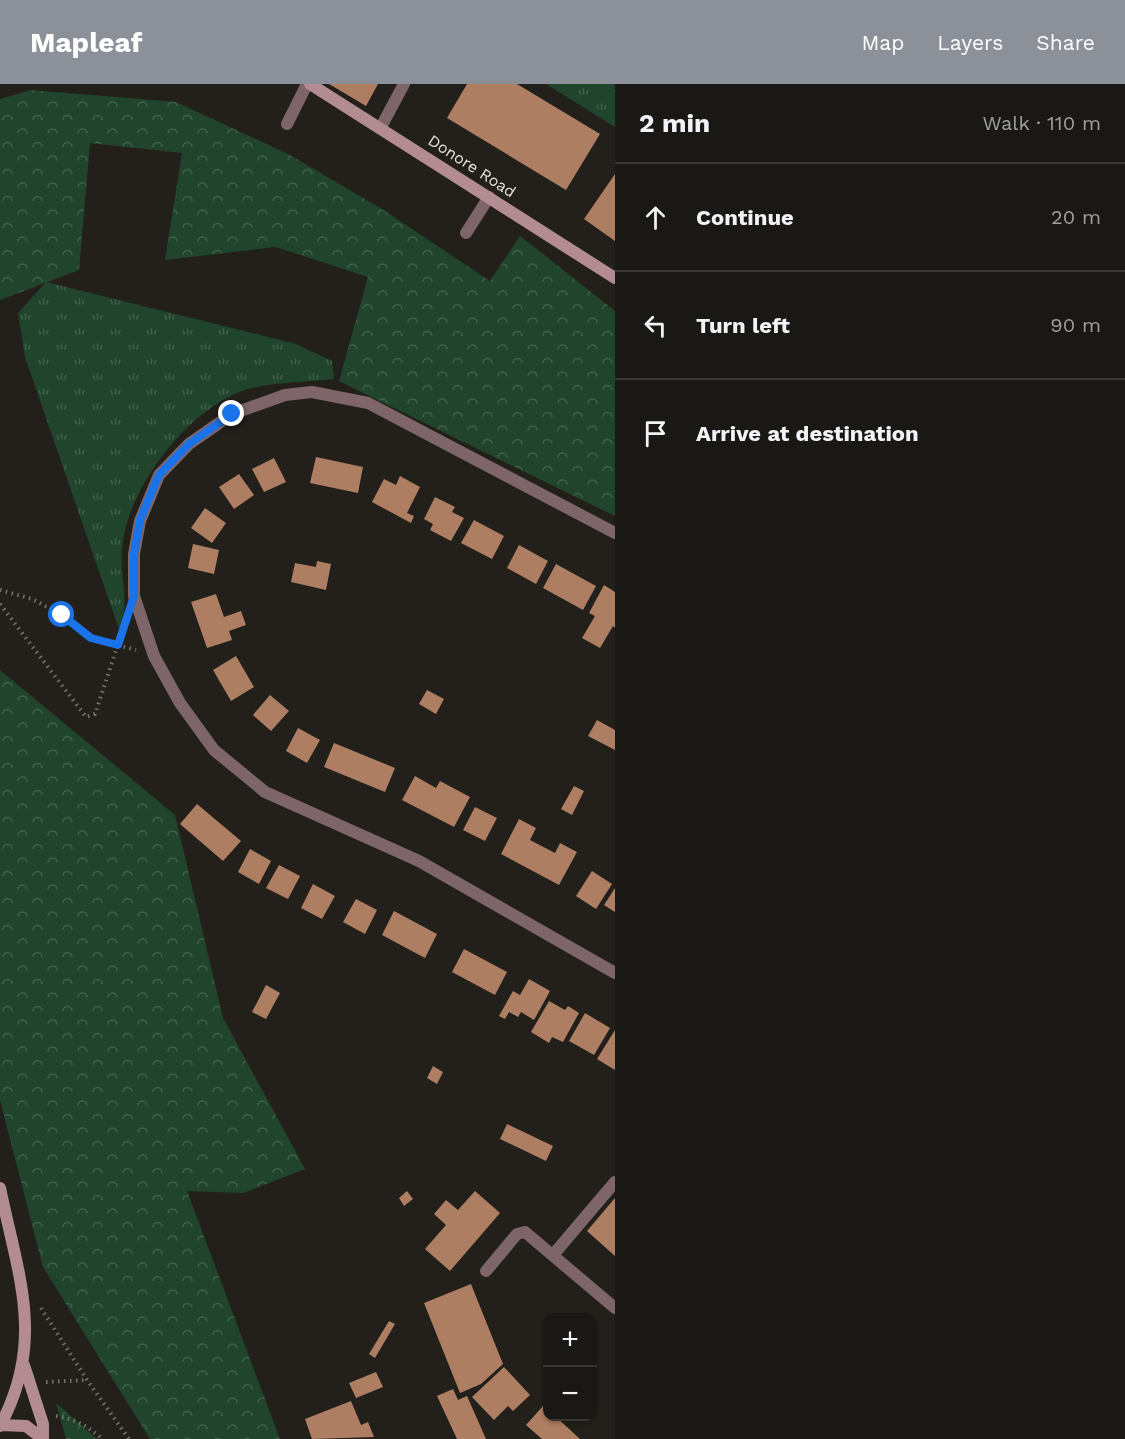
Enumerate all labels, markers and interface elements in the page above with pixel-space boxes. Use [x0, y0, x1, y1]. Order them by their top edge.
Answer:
text: Mapleaf [30, 26, 142, 59]
text: Map [861, 30, 904, 55]
text: Layers [937, 30, 1003, 55]
text: Share [1036, 30, 1095, 55]
text: 2 min [639, 108, 710, 138]
text: Walk · 110 m [983, 111, 1101, 135]
street label: Donore Road [425, 131, 519, 201]
icon: ahead [639, 201, 672, 234]
text: Continue [696, 205, 794, 230]
text: 20 m [1051, 205, 1101, 229]
icon: left [639, 309, 672, 342]
text: Turn left [696, 313, 790, 338]
text: 90 m [1050, 313, 1101, 337]
route end [218, 400, 244, 426]
icon: arrive [639, 417, 672, 450]
text: Arrive at destination [696, 421, 919, 446]
route start [48, 601, 74, 627]
map controls [543, 1313, 597, 1421]
button: + [543, 1313, 597, 1367]
button: − [543, 1367, 597, 1421]

